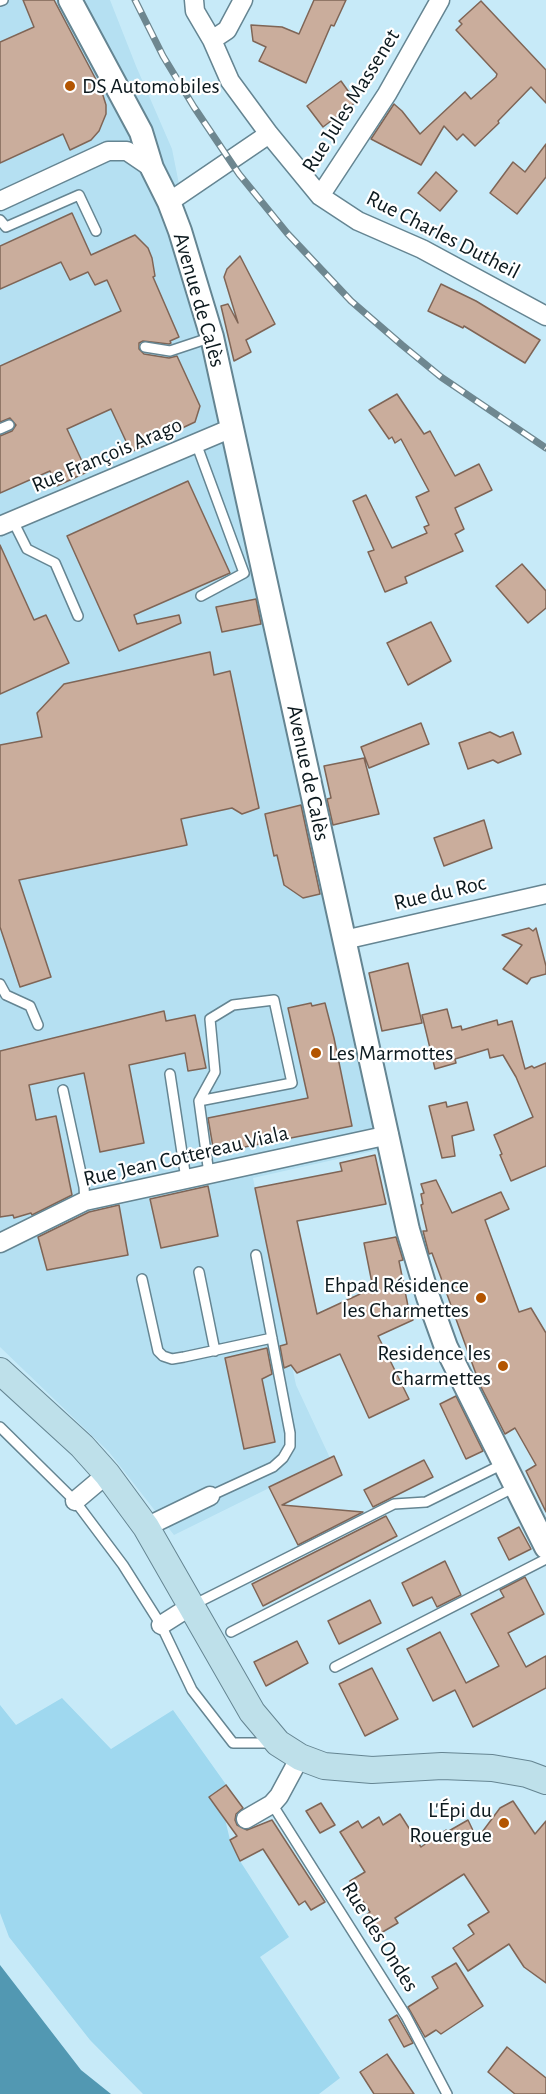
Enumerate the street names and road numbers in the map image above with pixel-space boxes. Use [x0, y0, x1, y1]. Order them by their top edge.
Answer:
street label: Rue Jules Massenet [296, 24, 406, 178]
street label: Rue Charles Dutheil [362, 185, 524, 285]
street label: Avenue de Calès [167, 230, 231, 370]
street label: Rue François Arago [28, 411, 186, 499]
street label: Avenue de Calès [281, 703, 335, 843]
street label: Rue du Roc [391, 870, 489, 916]
street label: Rue Jean Cottereau Viala [81, 1120, 291, 1192]
street label: Rue des Ondes [336, 1877, 424, 1997]

